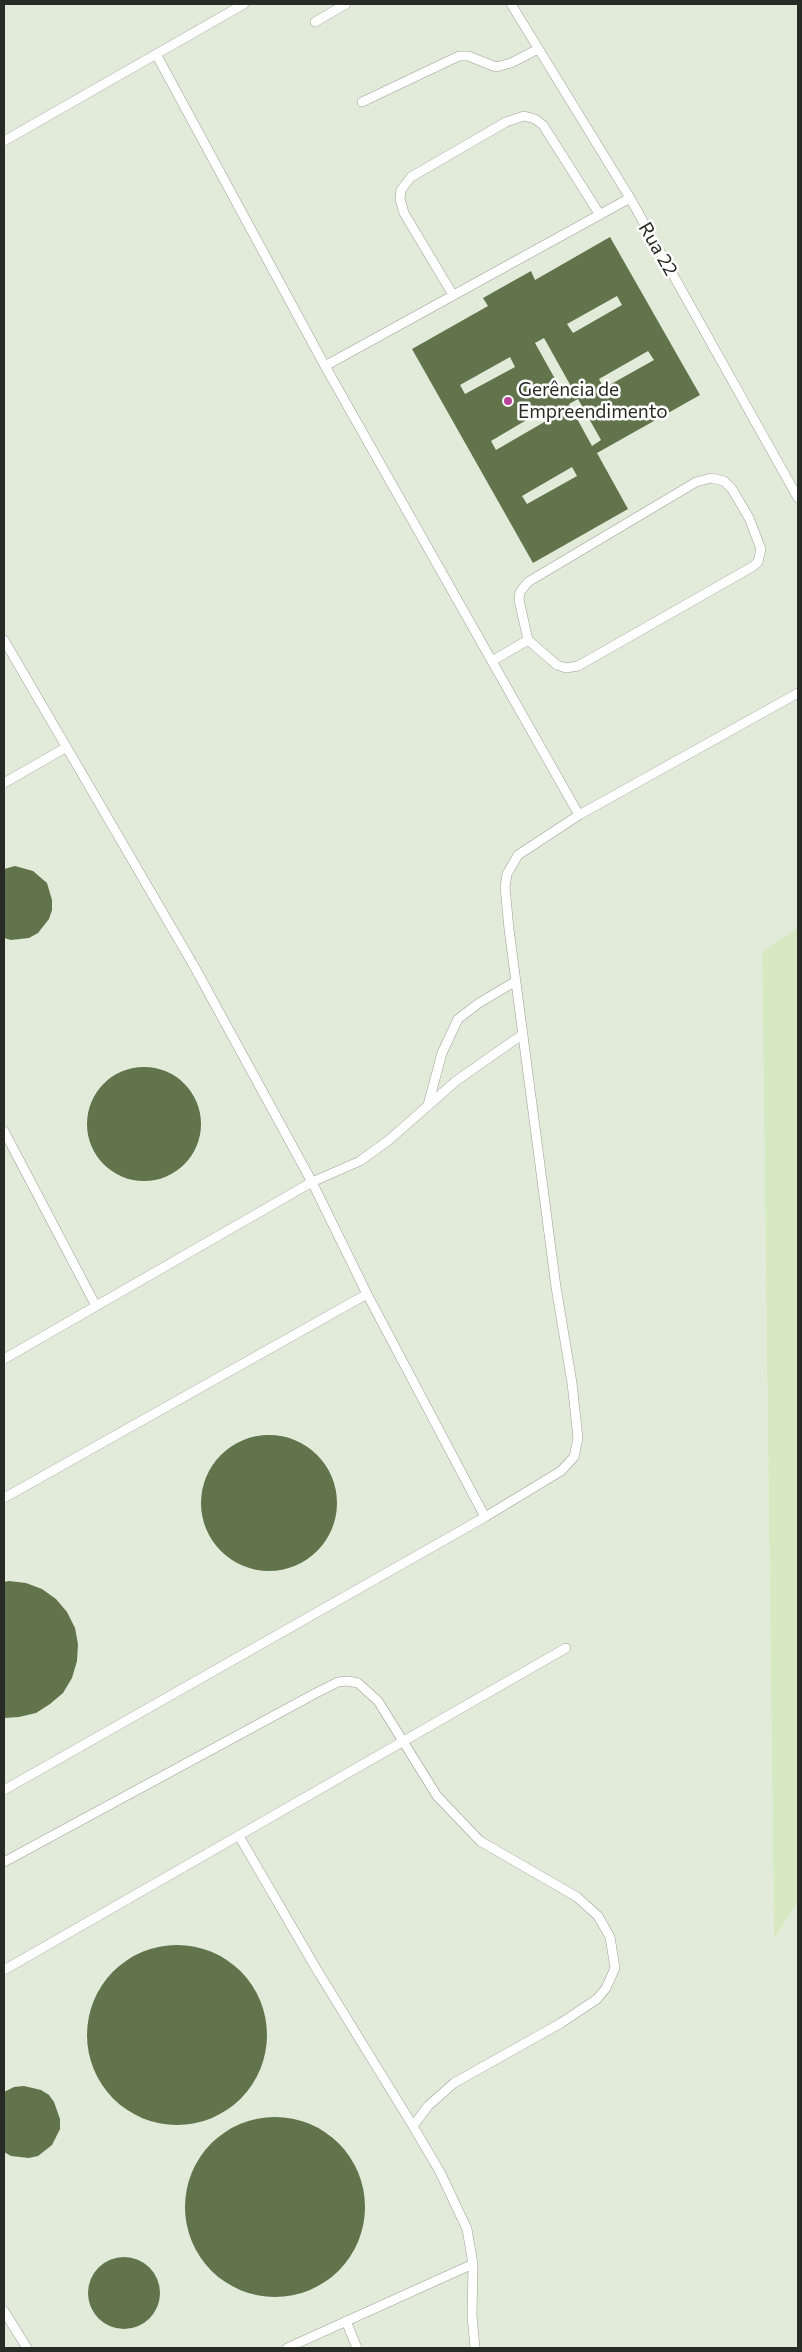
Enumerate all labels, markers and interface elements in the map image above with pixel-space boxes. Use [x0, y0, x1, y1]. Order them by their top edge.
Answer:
street label: Rua 22 [634, 218, 682, 280]
place label: Gerência de Empreendimento [518, 379, 668, 423]
marker: Gerência de Empreendimento [502, 395, 514, 407]

